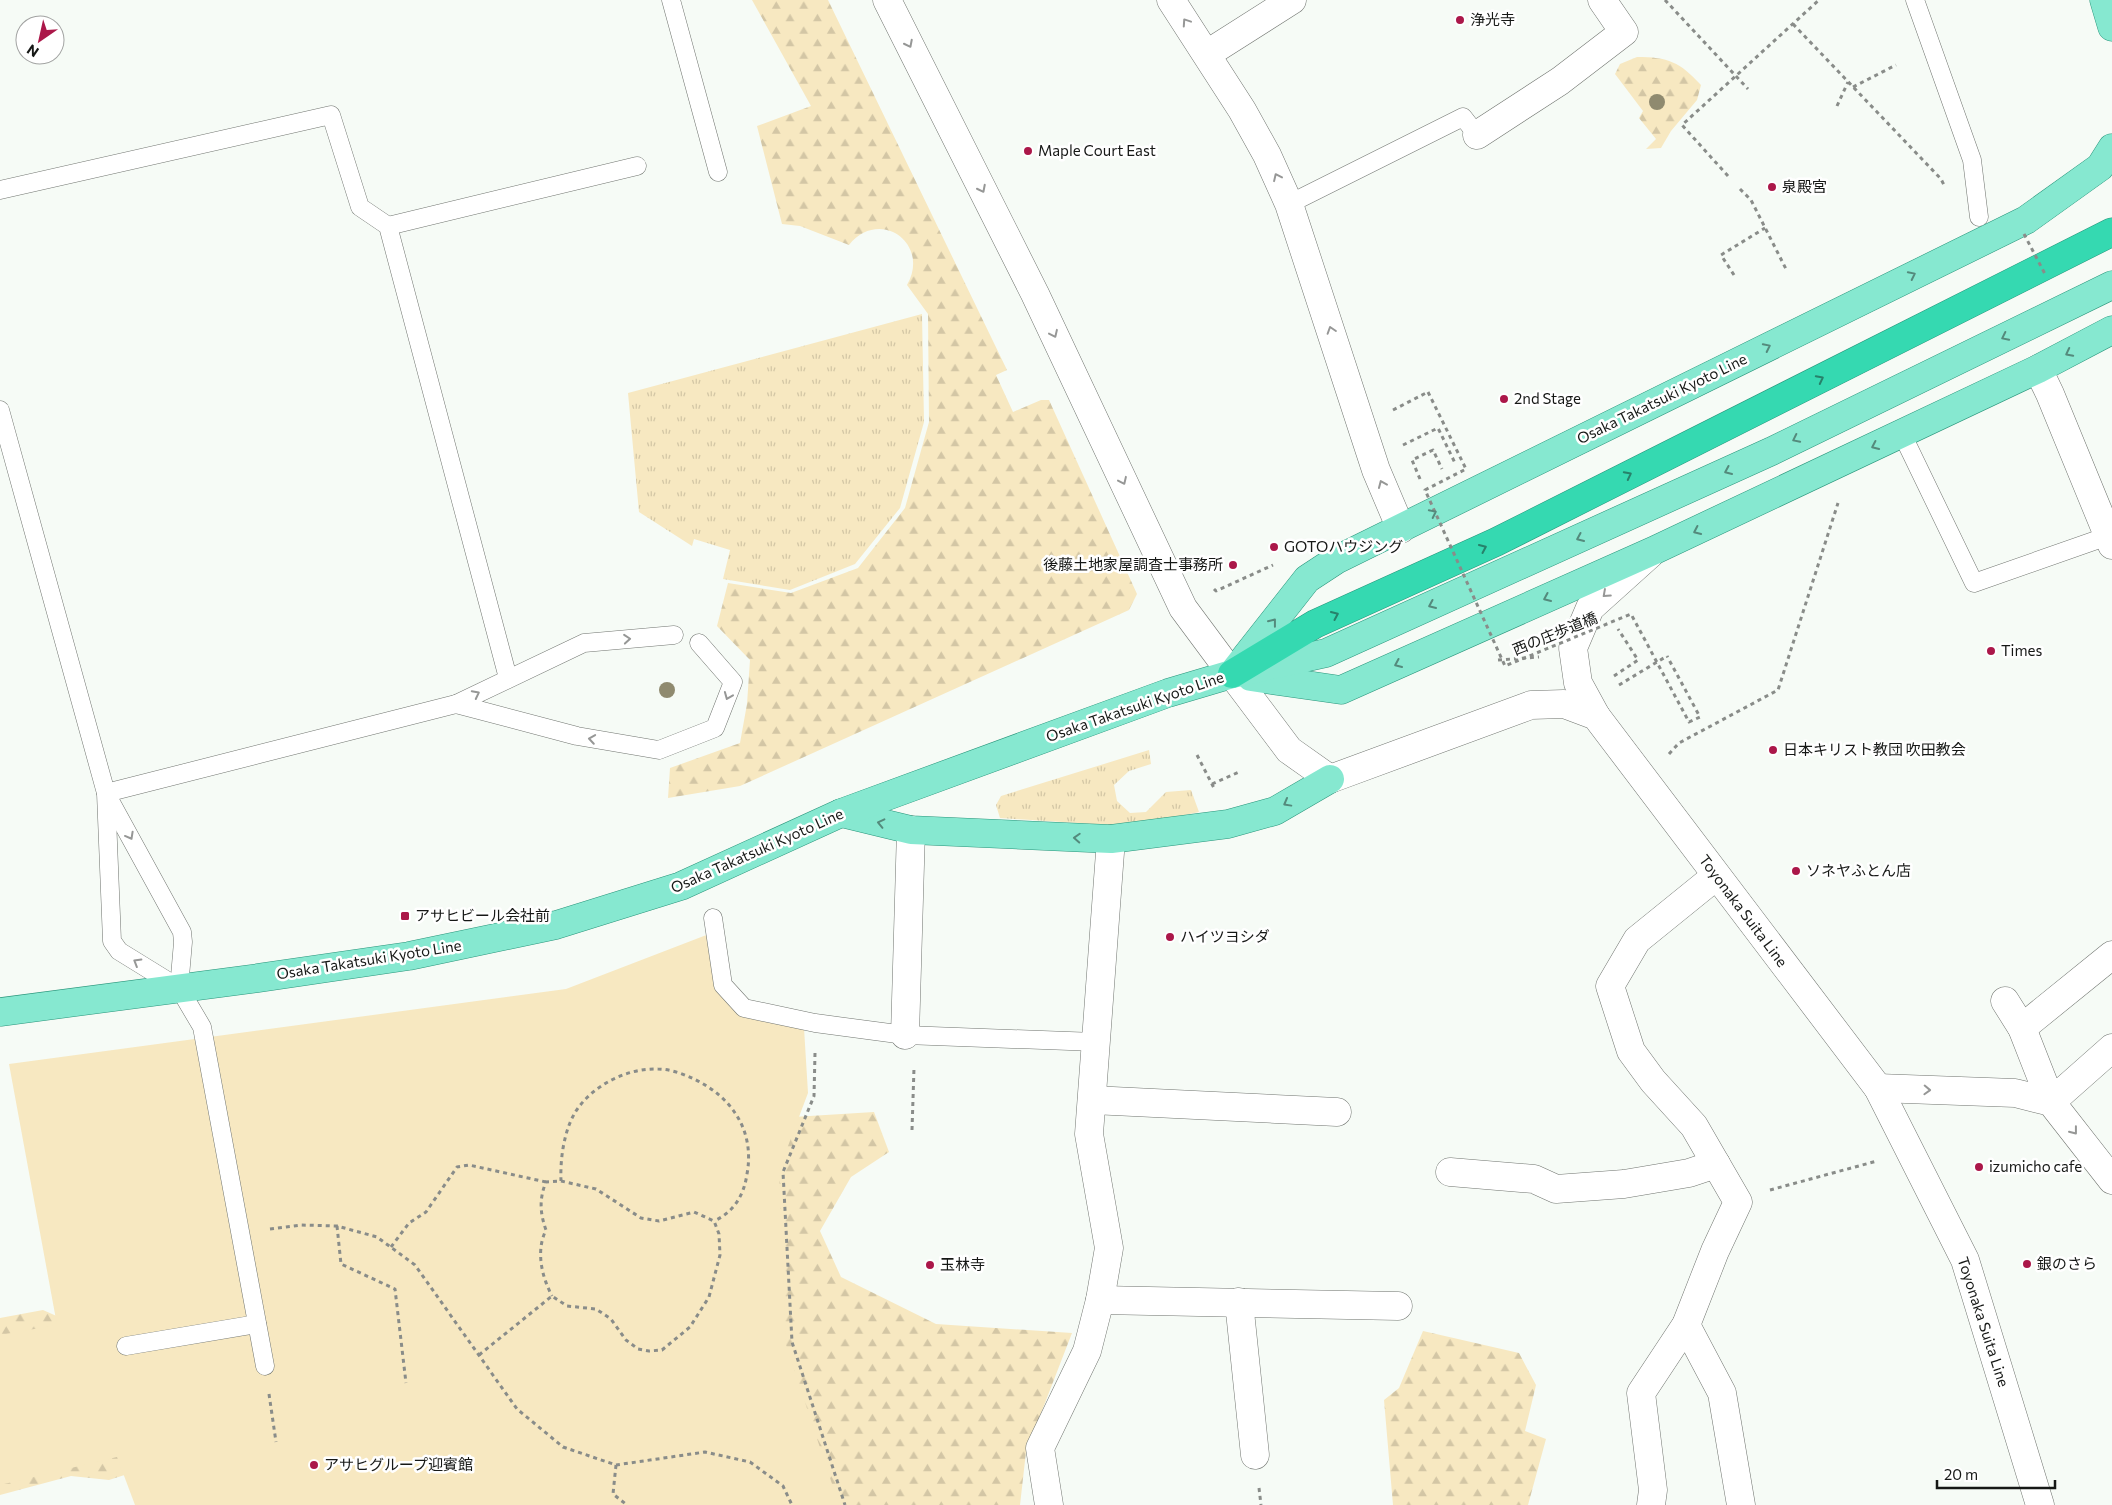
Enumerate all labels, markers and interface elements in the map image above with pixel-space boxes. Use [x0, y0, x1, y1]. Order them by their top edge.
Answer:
place label: 浄光寺 [1470, 10, 1515, 28]
marker: 浄光寺 [1454, 14, 1466, 26]
north arrow [15, 15, 65, 65]
one-way arrow [1183, 18, 1192, 28]
one-way arrow [903, 38, 913, 47]
text: N [23, 41, 42, 61]
place label: Maple Court East [1038, 141, 1156, 159]
marker: Maple Court East [1022, 145, 1034, 157]
one-way arrow [1272, 173, 1283, 182]
place label: 泉殿宮 [1782, 177, 1827, 195]
marker: 泉殿宮 [1766, 181, 1778, 193]
one-way arrow [976, 184, 986, 193]
one-way arrow [1907, 271, 1916, 281]
one-way arrow [1326, 327, 1336, 335]
one-way arrow [1047, 329, 1057, 338]
one-way arrow [2001, 331, 2010, 341]
one-way arrow [1762, 343, 1771, 353]
one-way arrow [2065, 347, 2074, 357]
street label: Osaka Takatsuki Kyoto Line [1574, 349, 1750, 447]
one-way arrow [1815, 375, 1824, 385]
place label: 2nd Stage [1514, 389, 1581, 407]
marker: 2nd Stage [1498, 393, 1510, 405]
one-way arrow [1792, 433, 1801, 443]
one-way arrow [1871, 440, 1880, 451]
one-way arrow [1724, 464, 1733, 475]
one-way arrow [1623, 471, 1632, 481]
one-way arrow [1117, 476, 1127, 485]
one-way arrow [1378, 480, 1389, 489]
one-way arrow [1428, 509, 1437, 519]
one-way arrow [1693, 524, 1702, 535]
one-way arrow [1576, 532, 1585, 542]
place label: GOTOハウジング [1284, 537, 1403, 555]
marker: GOTOハウジング [1268, 541, 1280, 553]
one-way arrow [1478, 543, 1487, 554]
place label: 後藤土地家屋調査士事務所 [1043, 555, 1223, 573]
marker: 後藤土地家屋調査士事務所 [1227, 559, 1239, 571]
one-way arrow [1602, 588, 1611, 597]
one-way arrow [1543, 592, 1552, 603]
one-way arrow [1428, 599, 1437, 610]
street label: 西の庄歩道橋 [1510, 608, 1600, 658]
one-way arrow [1330, 611, 1339, 621]
one-way arrow [1267, 618, 1276, 628]
one-way arrow [624, 634, 632, 645]
place label: Times [2001, 641, 2042, 659]
marker: Times [1985, 645, 1997, 657]
one-way arrow [1394, 658, 1403, 669]
street label: Osaka Takatsuki Kyoto Line [1043, 667, 1226, 745]
one-way arrow [471, 690, 480, 700]
one-way arrow [724, 691, 734, 699]
one-way arrow [588, 734, 597, 744]
place label: 日本キリスト教団 吹田教会 [1783, 740, 1966, 758]
marker: 日本キリスト教団 吹田教会 [1767, 744, 1779, 756]
one-way arrow [1284, 797, 1293, 807]
street label: Osaka Takatsuki Kyoto Line [668, 804, 846, 896]
one-way arrow [876, 818, 885, 829]
one-way arrow [123, 831, 133, 840]
one-way arrow [1073, 832, 1081, 843]
street label: Toyonaka Suita Line [1696, 851, 1792, 970]
place label: ソネヤふとん店 [1806, 861, 1911, 879]
marker: ソネヤふとん店 [1790, 865, 1802, 877]
place label: アサヒビール会社前 [415, 906, 550, 924]
marker: アサヒビール会社前 [399, 910, 411, 922]
place label: ハイツヨシダ [1180, 927, 1270, 945]
marker: ハイツヨシダ [1164, 931, 1176, 943]
street label: Osaka Takatsuki Kyoto Line [275, 935, 463, 983]
one-way arrow [134, 959, 143, 969]
one-way arrow [1923, 1084, 1931, 1095]
one-way arrow [2068, 1125, 2077, 1135]
place label: izumicho cafe [1989, 1157, 2082, 1175]
marker: izumicho cafe [1973, 1161, 1985, 1173]
street label: Toyonaka Suita Line [1954, 1254, 2014, 1389]
place label: 銀のさら [2037, 1254, 2097, 1272]
place label: 玉林寺 [940, 1255, 985, 1273]
marker: 銀のさら [2021, 1258, 2033, 1270]
marker: 玉林寺 [924, 1259, 936, 1271]
place label: アサヒグループ迎賓館 [324, 1455, 473, 1473]
scale bar [1937, 1458, 2054, 1490]
marker: アサヒグループ迎賓館 [308, 1459, 320, 1471]
text: 20 m [1944, 1465, 1978, 1483]

